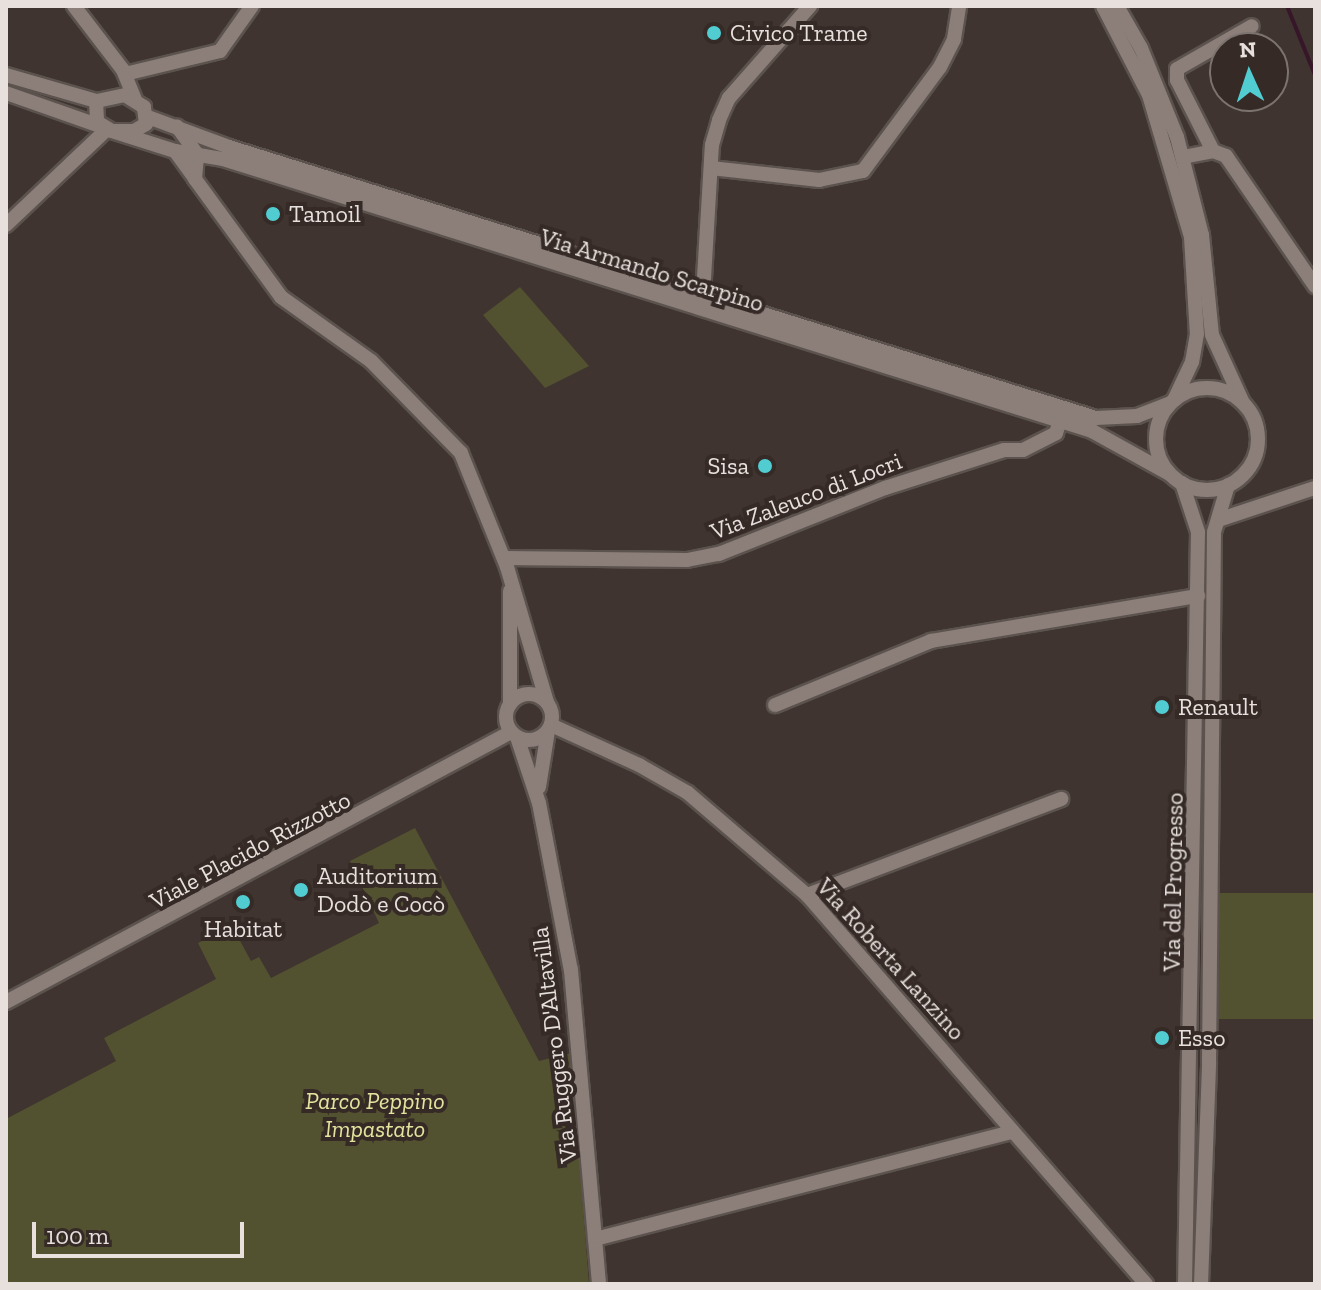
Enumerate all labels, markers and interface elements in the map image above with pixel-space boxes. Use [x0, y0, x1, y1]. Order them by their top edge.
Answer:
place label: Civico Trame [730, 19, 868, 47]
marker: Civico Trame [705, 24, 723, 42]
north arrow [1209, 32, 1289, 112]
text: N [1239, 36, 1257, 63]
place label: Tamoil [289, 200, 361, 228]
marker: Tamoil [264, 205, 282, 223]
street label: Via Armando Scarpino [536, 222, 768, 318]
street label: Via Zaleuco di Locri [706, 446, 906, 546]
place label: Sisa [707, 452, 749, 480]
marker: Sisa [756, 457, 774, 475]
place label: Renault [1178, 693, 1258, 721]
marker: Renault [1153, 698, 1171, 716]
street label: Viale Placido Rizzotto [145, 785, 355, 915]
street label: Via del Progresso [1157, 792, 1189, 972]
place label: Auditorium Dodò e Cocò [317, 862, 445, 918]
street label: Via Roberta Lanzino [811, 872, 971, 1046]
marker: Auditorium Dodò e Cocò [292, 881, 310, 899]
marker: Habitat [234, 893, 252, 911]
place label: Habitat [204, 915, 282, 943]
street label: Via Ruggero D'Altavilla [525, 925, 583, 1165]
place label: Esso [1178, 1024, 1225, 1052]
marker: Esso [1153, 1029, 1171, 1047]
park label: Parco Peppino Impastato [305, 1087, 445, 1143]
scale bar [36, 1206, 248, 1256]
text: 100 m [46, 1221, 109, 1250]

